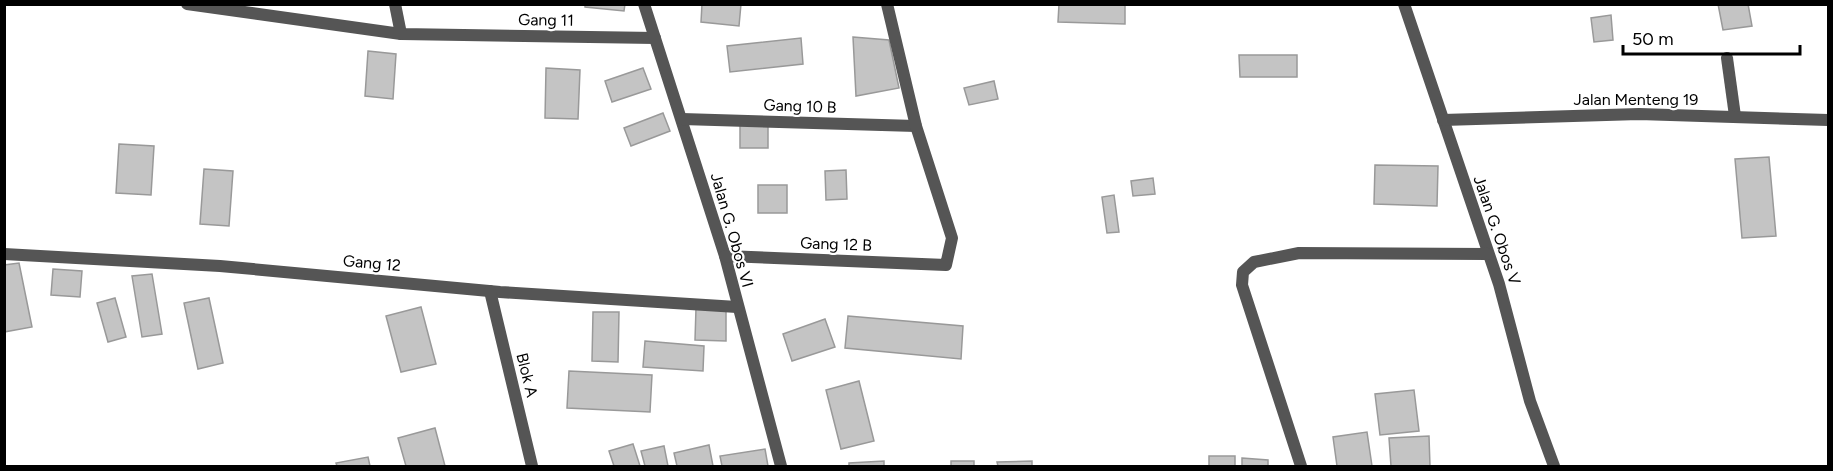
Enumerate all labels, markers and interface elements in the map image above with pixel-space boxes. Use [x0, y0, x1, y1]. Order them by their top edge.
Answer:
street label: Gang 11 [518, 10, 574, 30]
scale bar [1623, 18, 1800, 56]
text: 50 m [1632, 28, 1674, 50]
street label: Jalan Menteng 19 [1574, 90, 1698, 109]
street label: Gang 10 B [763, 95, 837, 117]
street label: Jalan G. Obos VI [707, 171, 757, 289]
street label: Jalan G. Obos V [1469, 173, 1525, 287]
street label: Gang 12 B [800, 233, 872, 255]
street label: Gang 12 [342, 251, 402, 275]
street label: Blok A [512, 351, 542, 399]

